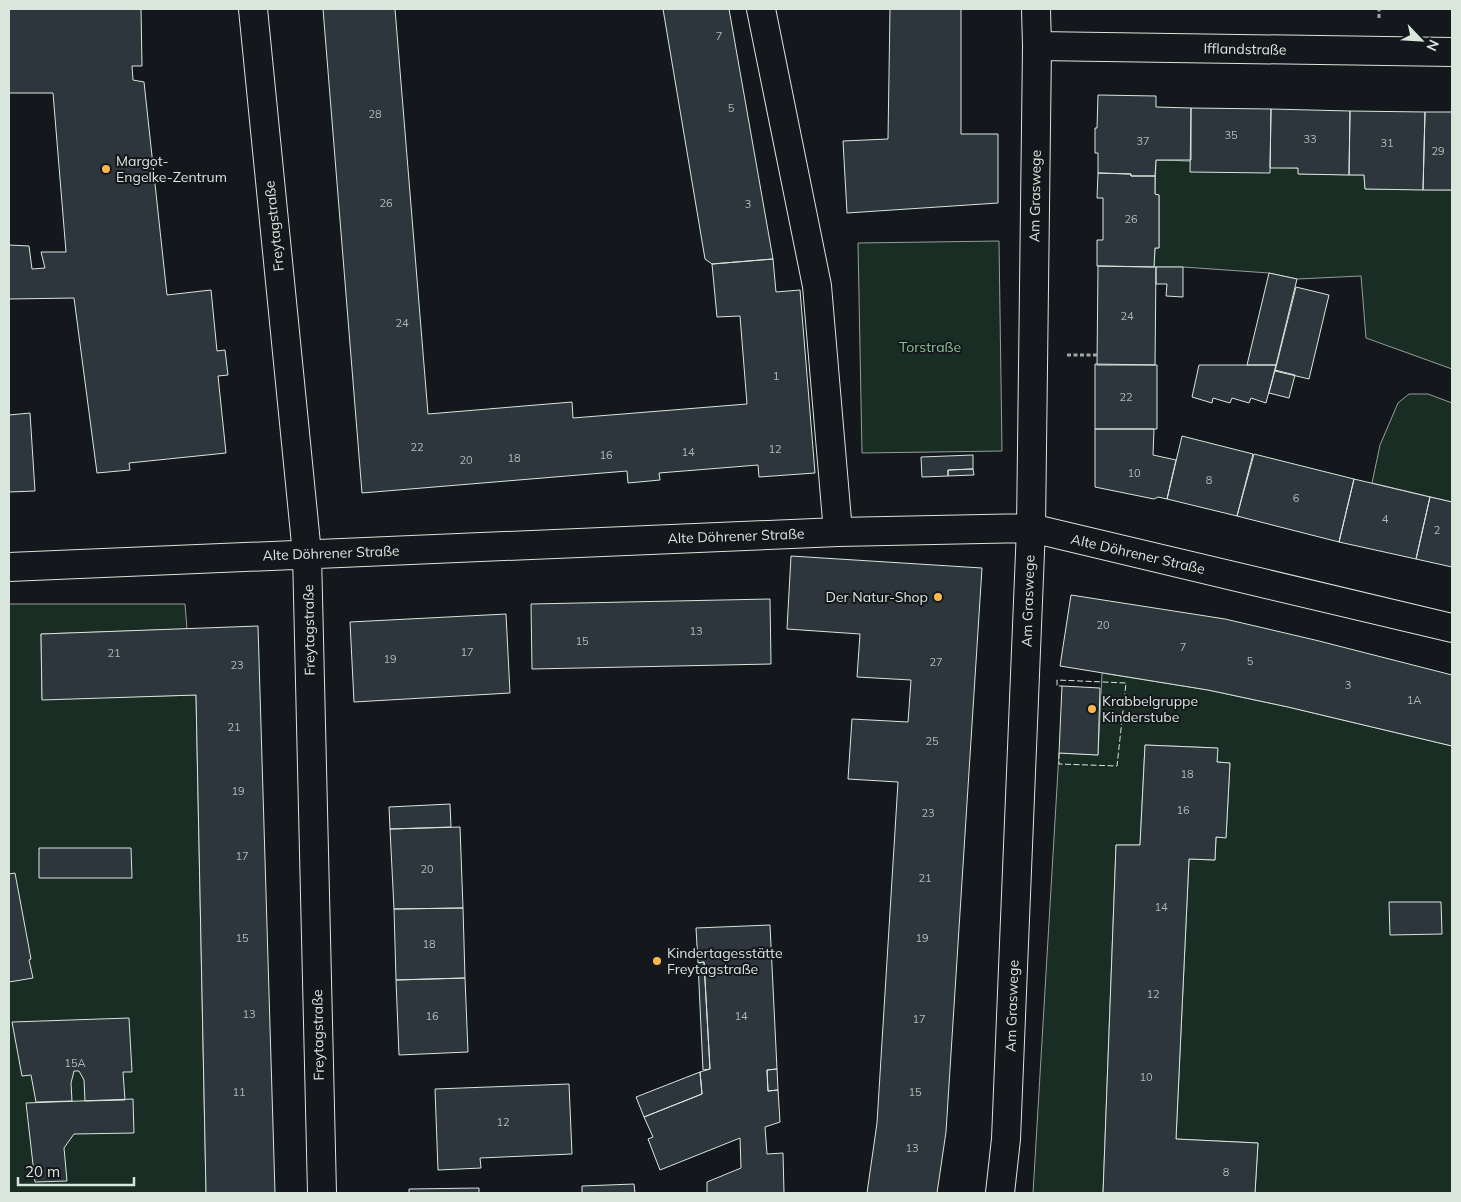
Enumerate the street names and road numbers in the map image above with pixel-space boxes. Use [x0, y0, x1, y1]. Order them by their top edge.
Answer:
street label: Ifflandstraße [1203, 39, 1287, 59]
street label: Am Graswege [1025, 150, 1045, 242]
street label: Freytagstraße [260, 180, 288, 272]
street label: Alte Döhrener Straße [667, 525, 805, 547]
street label: Alte Döhrener Straße [1069, 530, 1207, 578]
street label: Alte Döhrener Straße [262, 542, 400, 564]
street label: Am Graswege [1017, 554, 1039, 648]
street label: Freytagstraße [299, 584, 319, 676]
street label: Am Graswege [1001, 959, 1023, 1053]
street label: Freytagstraße [308, 989, 328, 1081]

